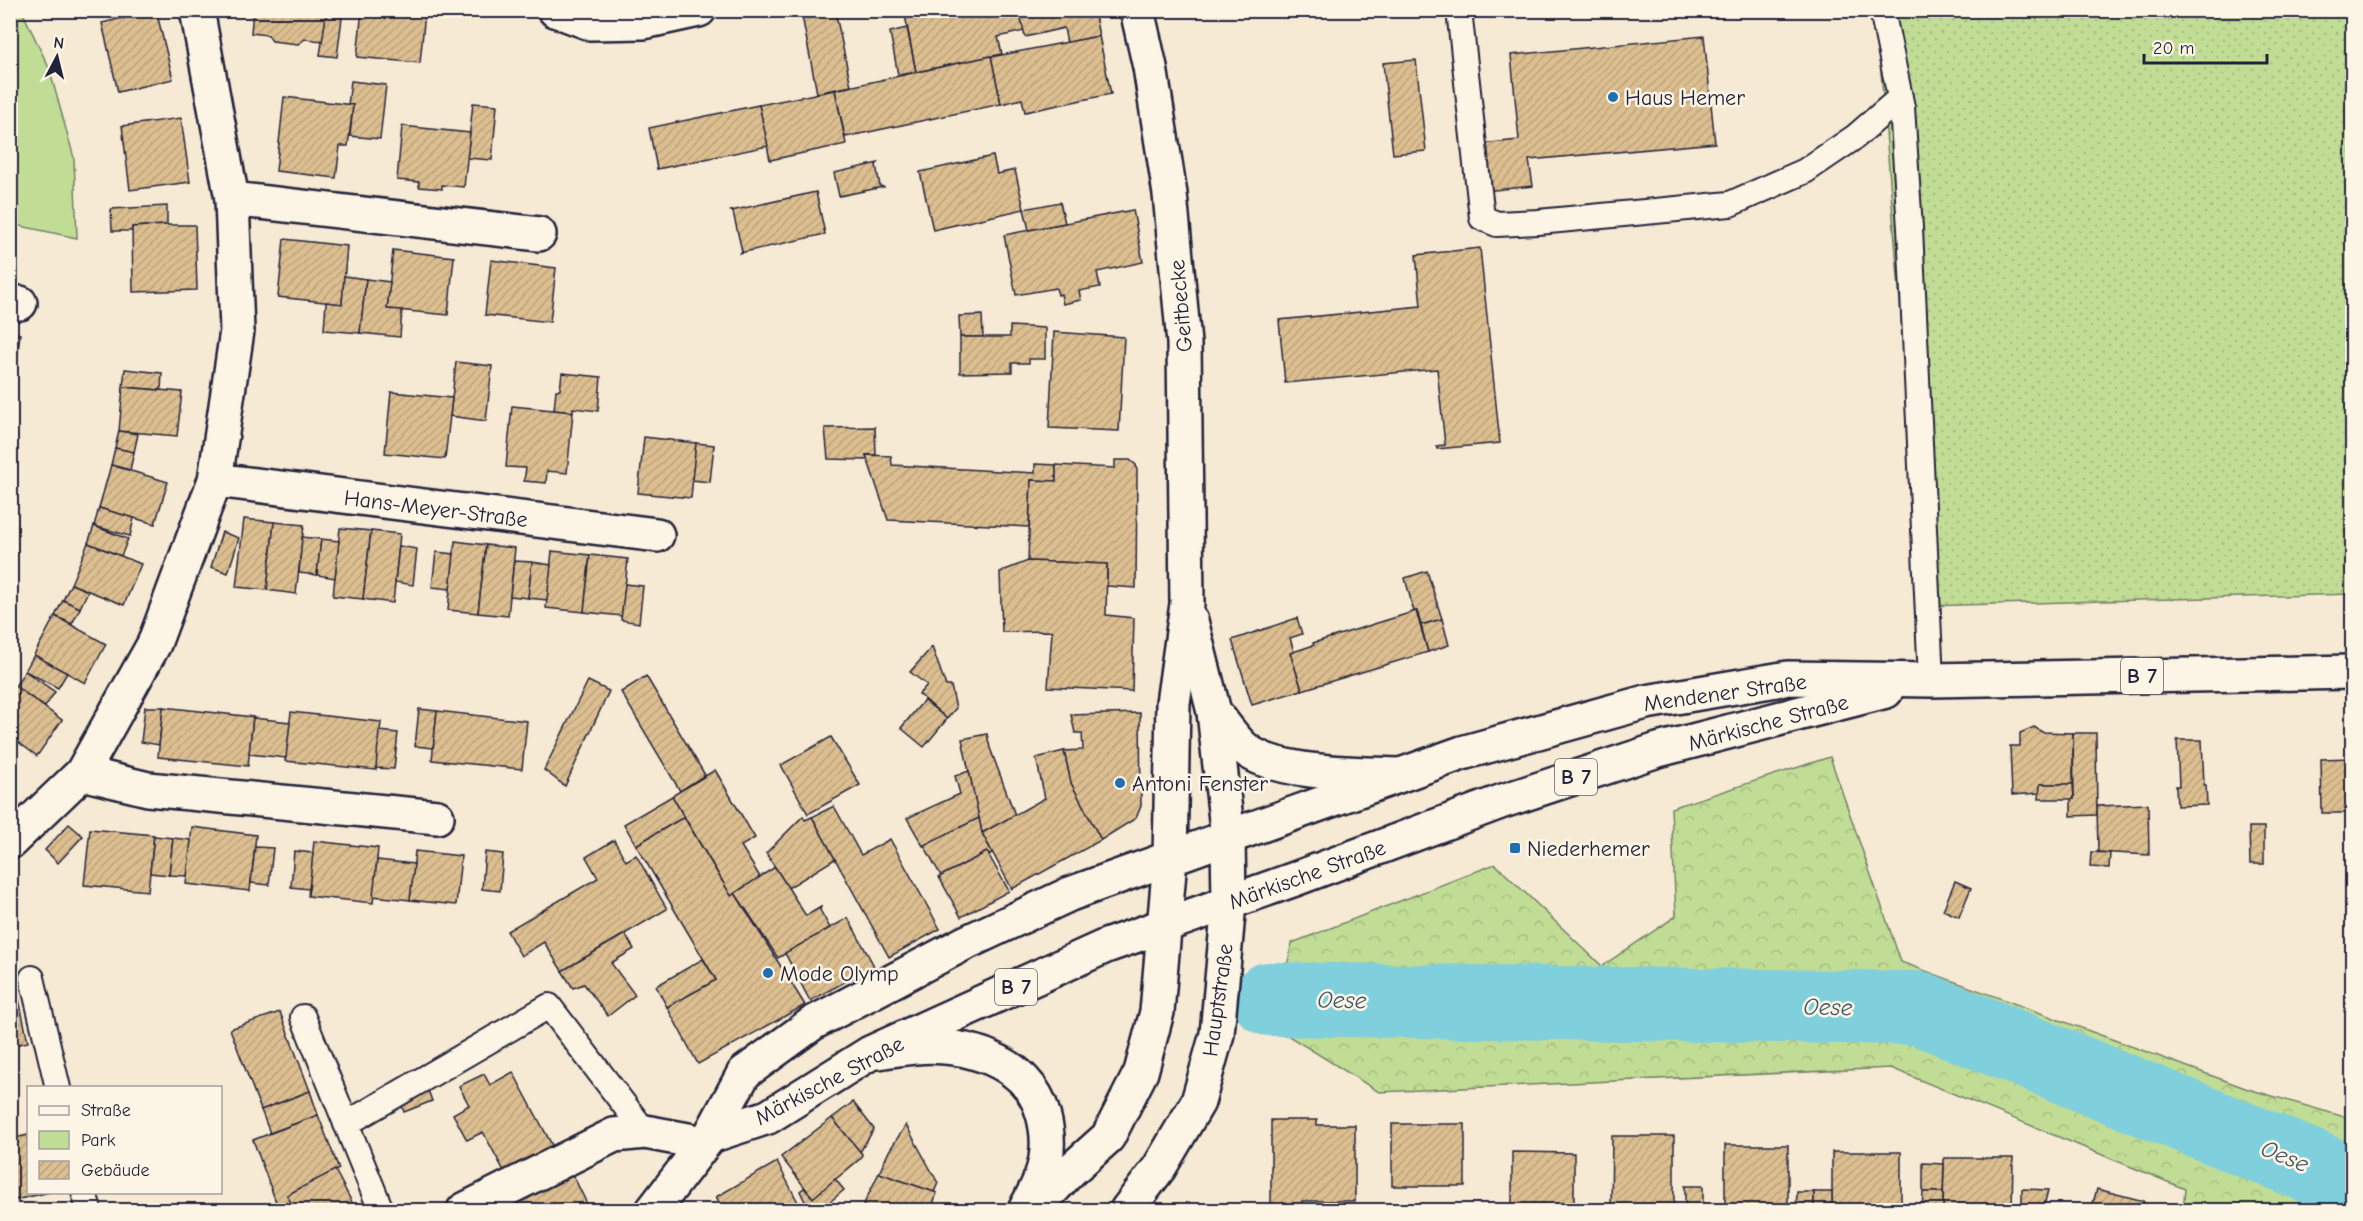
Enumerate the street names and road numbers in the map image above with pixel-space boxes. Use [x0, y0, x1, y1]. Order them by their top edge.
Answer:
street label: Geitbecke [1164, 259, 1198, 353]
street label: Hans-Meyer-Straße [343, 485, 529, 533]
road number: B 7 [2121, 658, 2163, 694]
street label: Mendener Straße [1642, 669, 1808, 717]
street label: Märkische Straße [1685, 689, 1851, 757]
road number: B 7 [1555, 759, 1597, 795]
street label: Märkische Straße [1226, 835, 1389, 915]
street label: Hauptstraße [1197, 942, 1239, 1058]
road number: B 7 [995, 969, 1037, 1005]
street label: Märkische Straße [751, 1031, 908, 1131]

